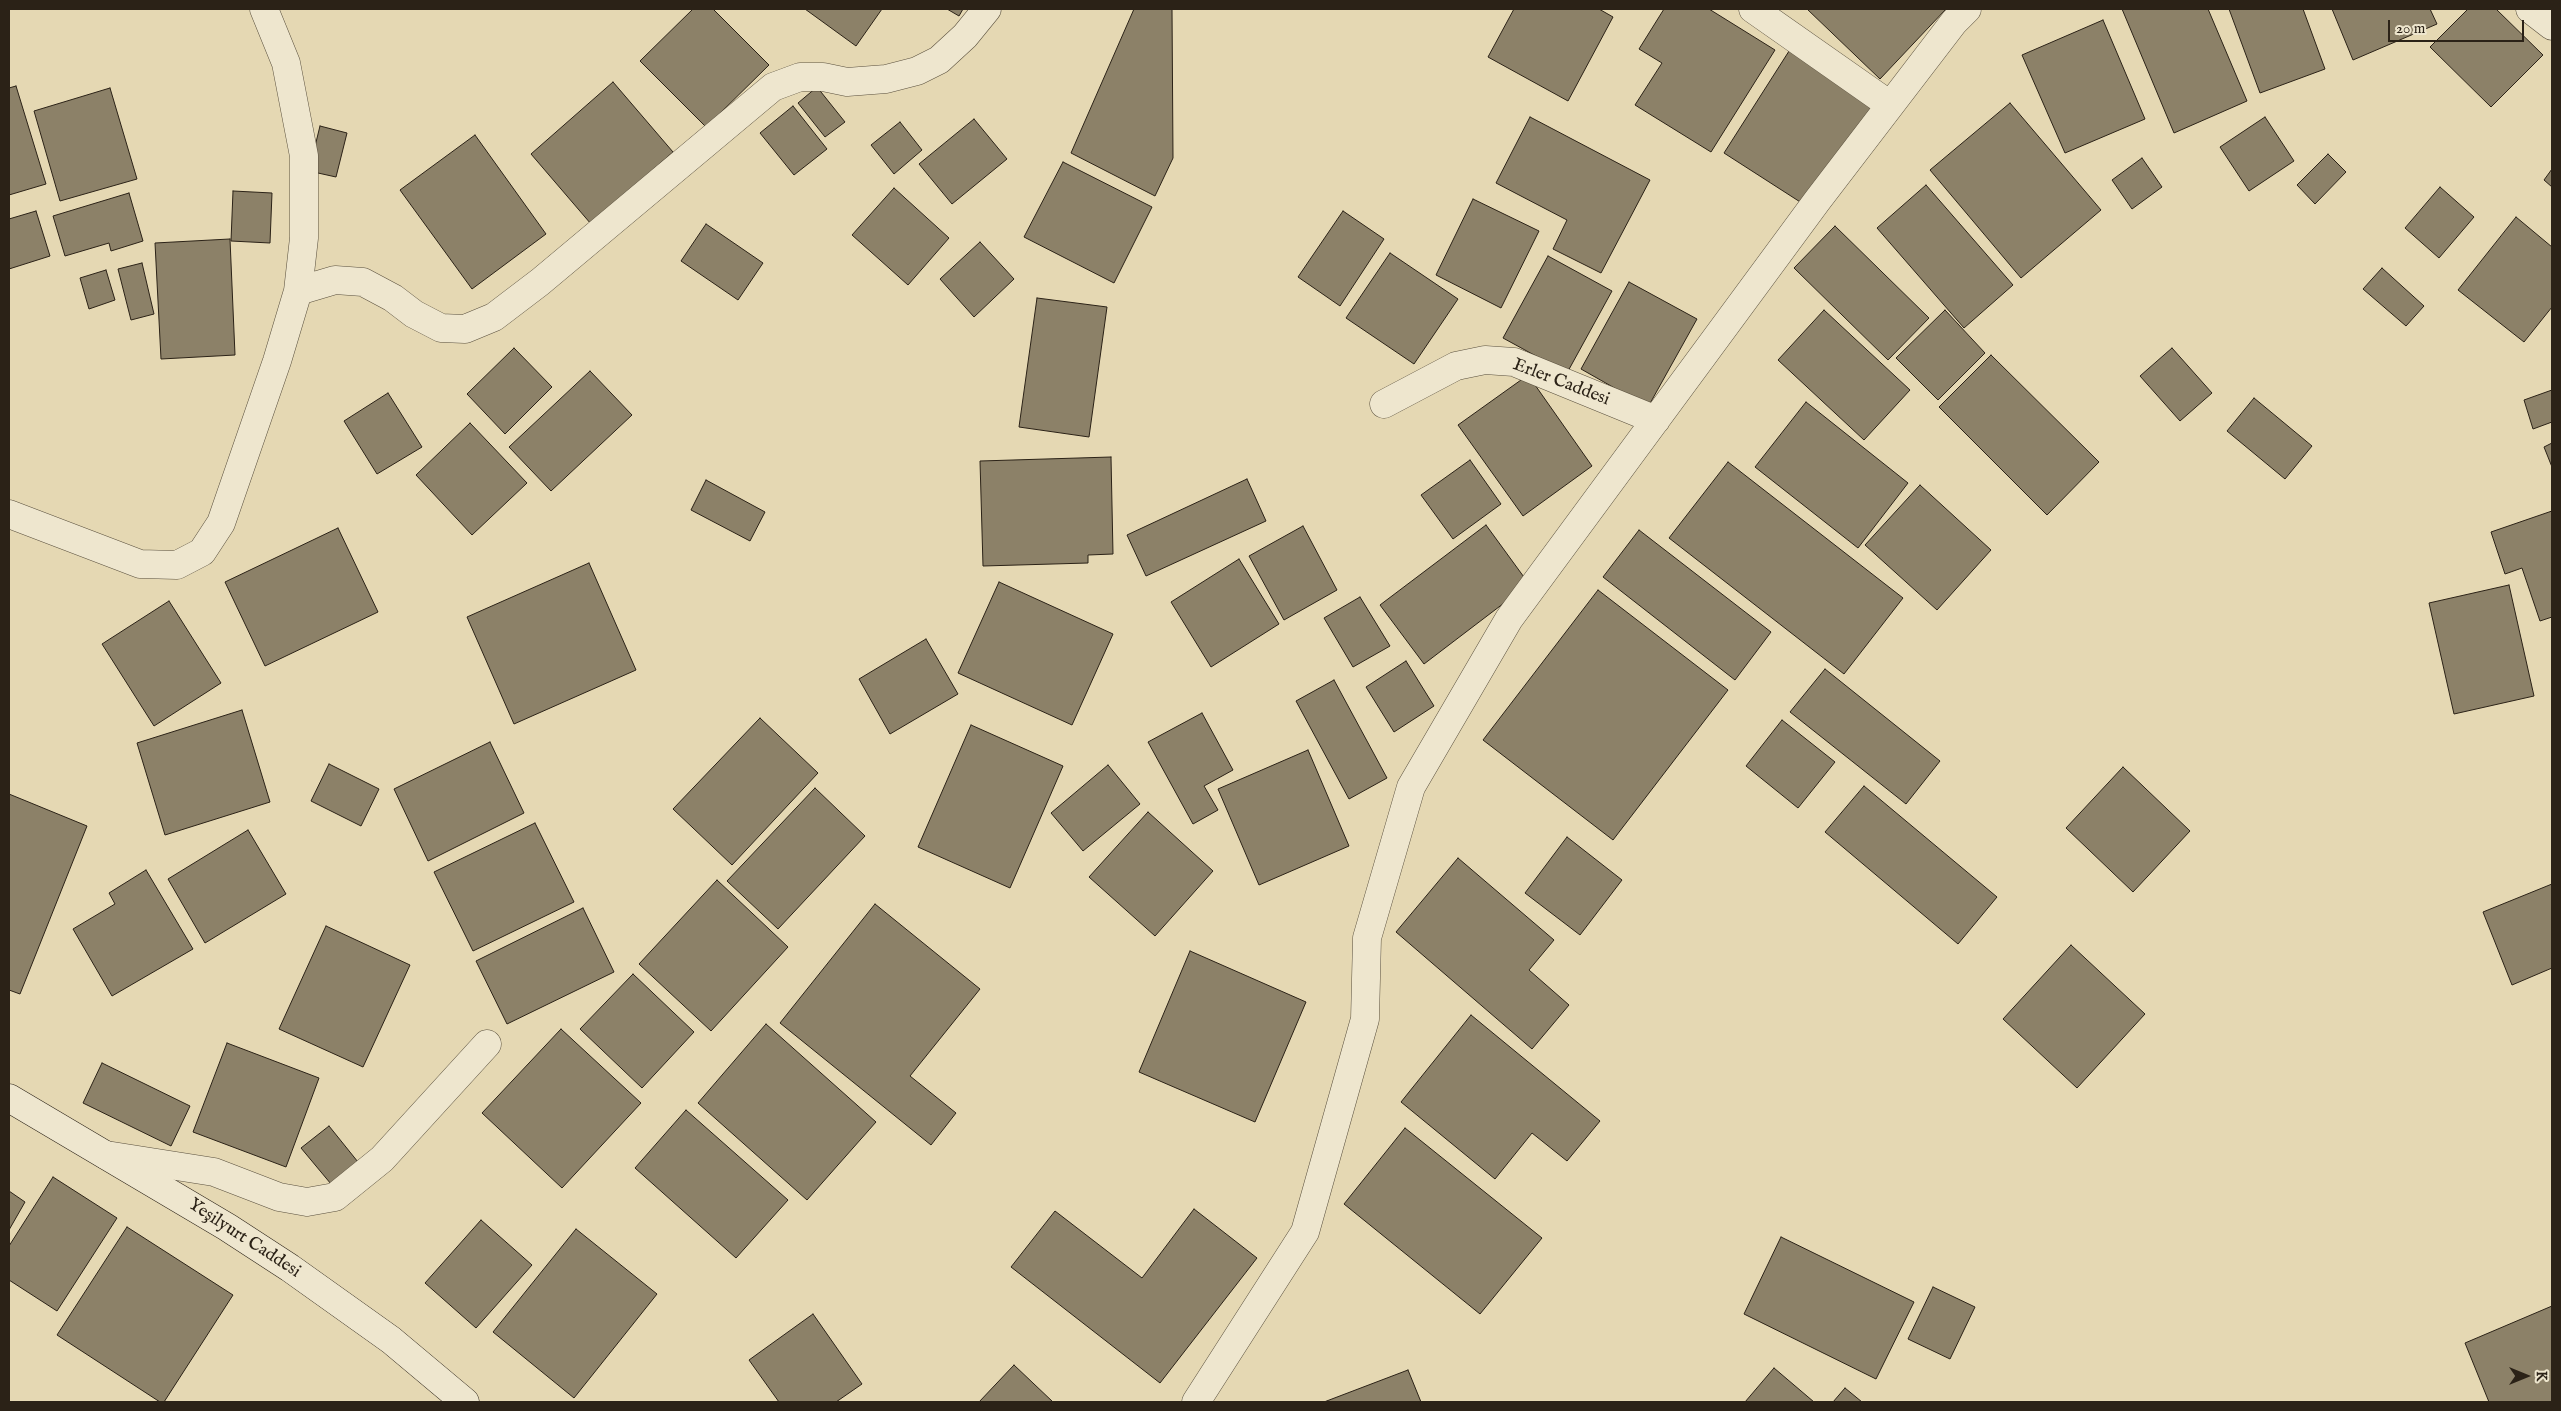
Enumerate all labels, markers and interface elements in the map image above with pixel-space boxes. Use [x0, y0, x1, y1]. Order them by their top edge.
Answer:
scale bar [2391, 10, 2527, 42]
text: 20 m [2396, 19, 2425, 38]
street label: Erler Caddesi [1510, 355, 1612, 411]
street label: Yeşilyurt Caddesi [184, 1195, 304, 1283]
north arrow [2501, 1351, 2551, 1401]
text: K [2532, 1371, 2550, 1381]

